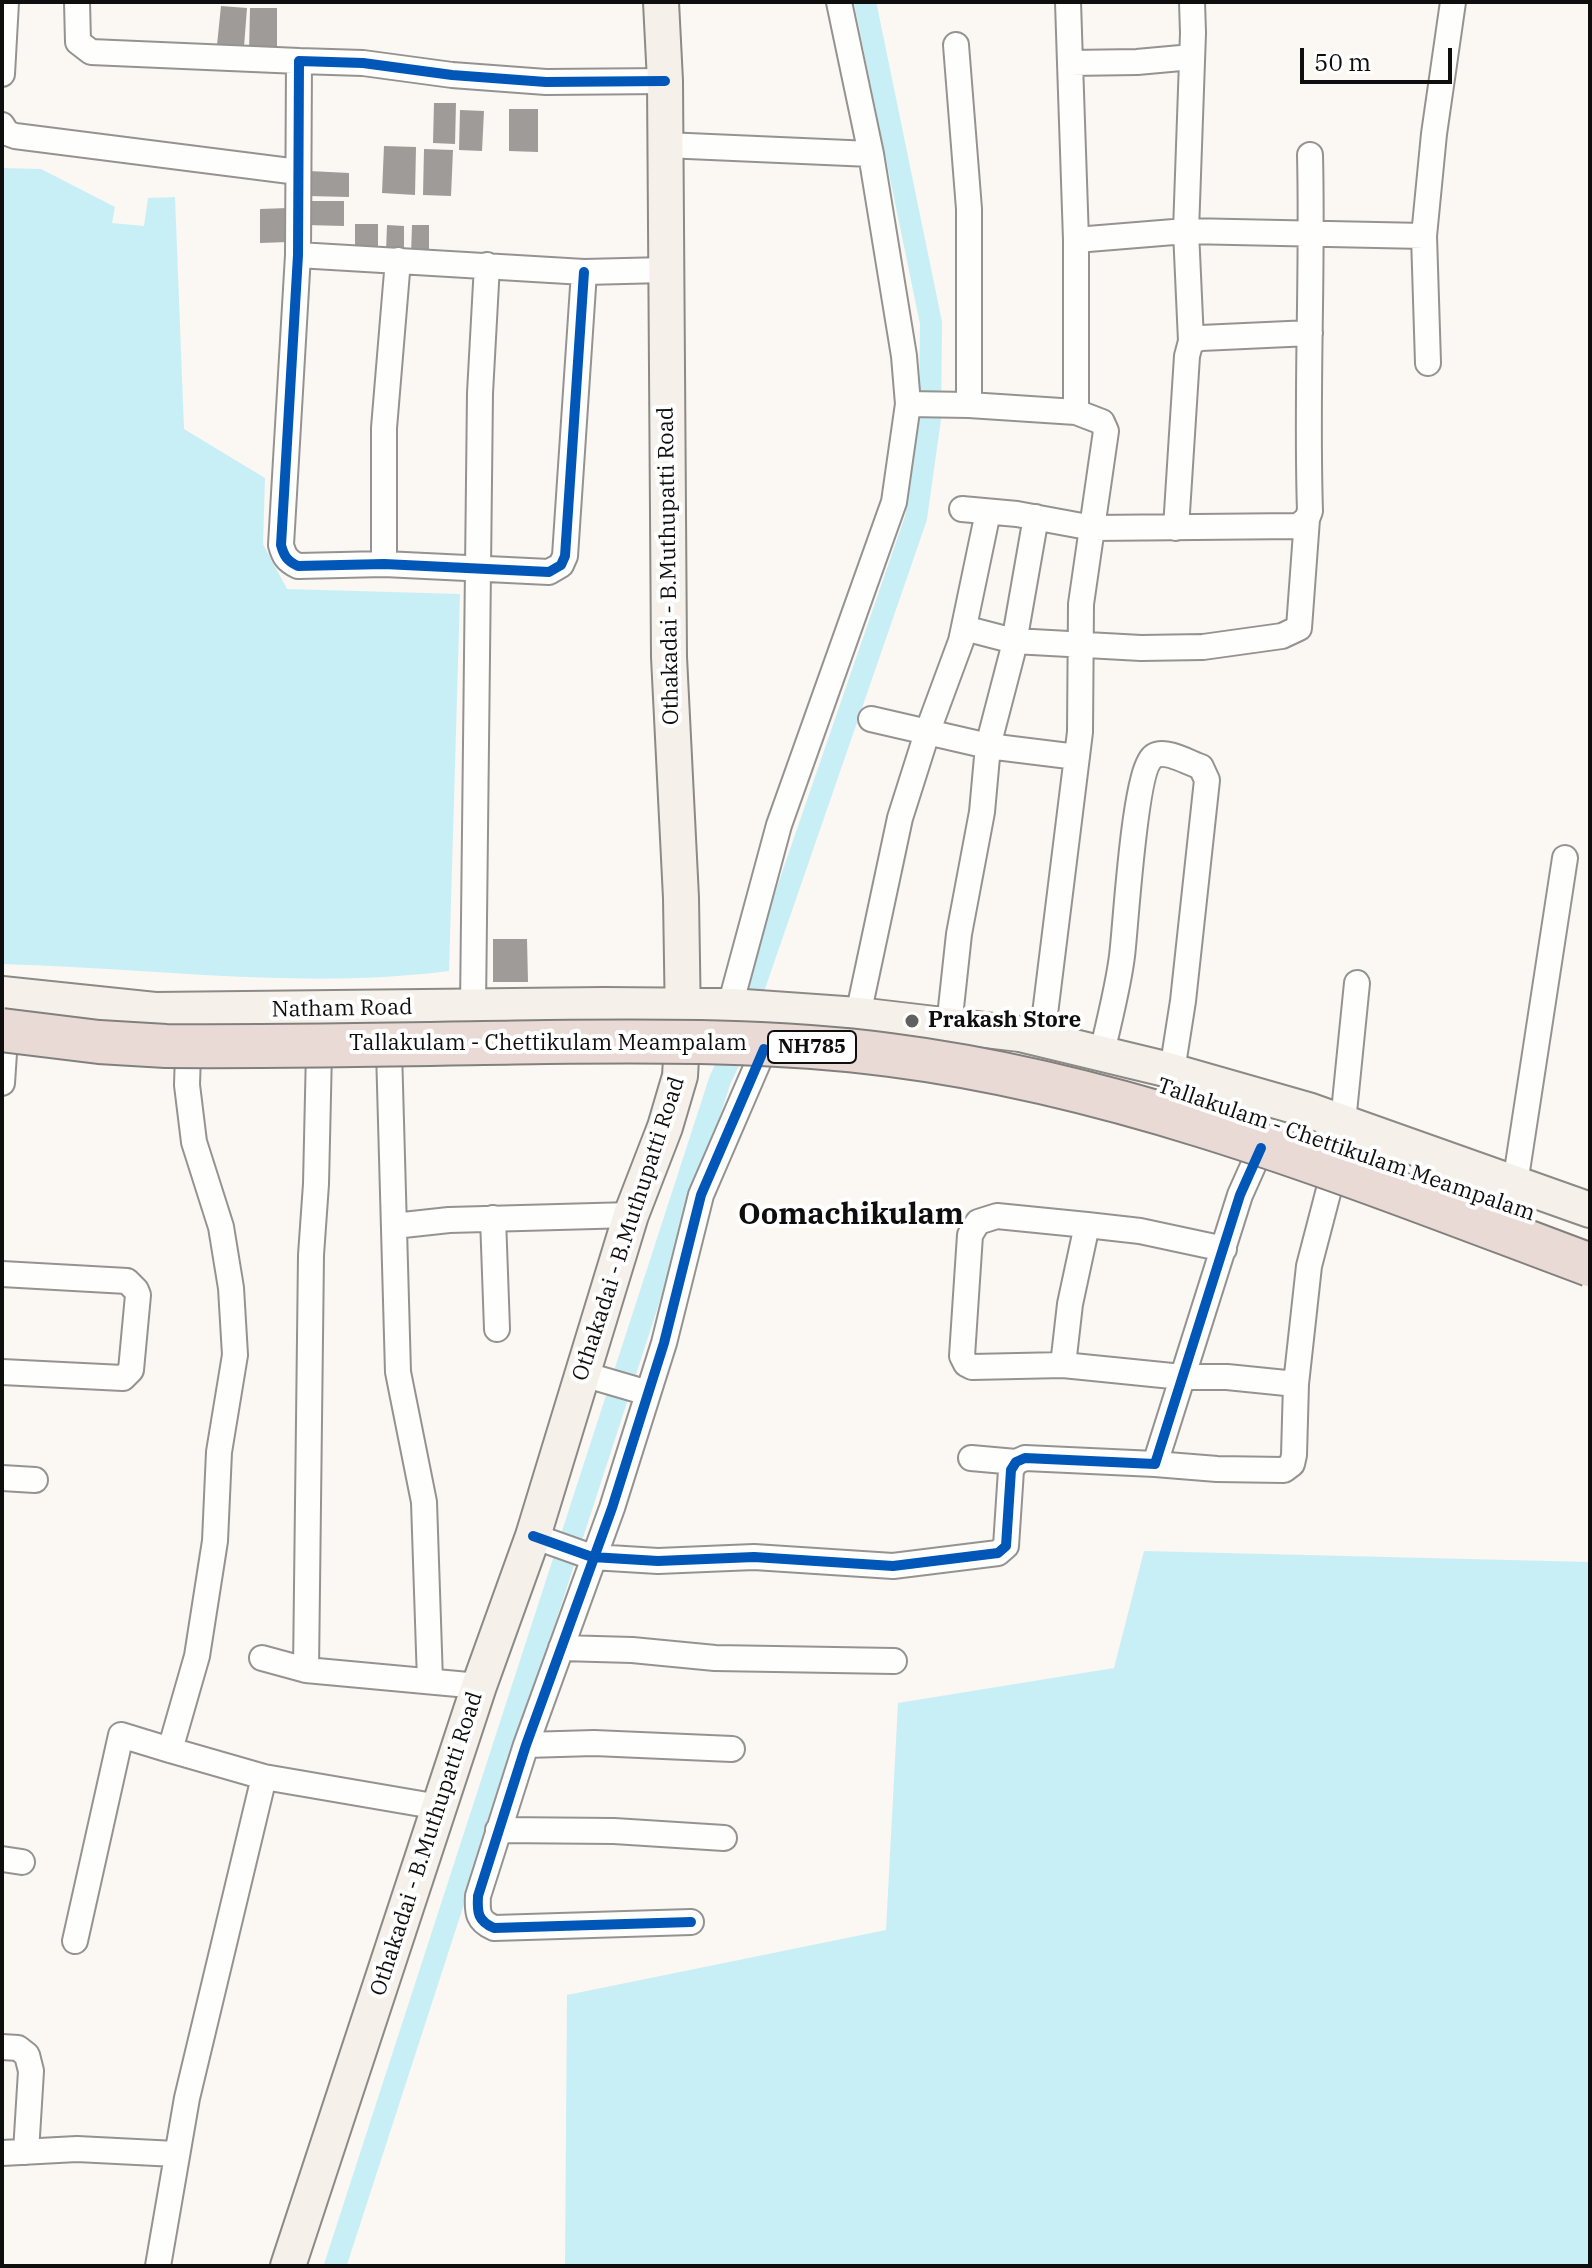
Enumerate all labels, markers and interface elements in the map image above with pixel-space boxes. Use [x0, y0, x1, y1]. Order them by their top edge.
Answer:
scale bar [1304, 32, 1456, 82]
text: 50 m [1314, 46, 1371, 78]
street label: Othakadai - B.Muthupatti Road [653, 407, 685, 725]
street label: Natham Road [271, 995, 413, 1023]
place label: Prakash Store [928, 1008, 1081, 1034]
marker: Prakash Store [903, 1012, 921, 1030]
street label: Tallakulam - Chettikulam Meampalam [349, 1031, 747, 1057]
road number: NH785 [768, 1031, 856, 1063]
street label: Tallakulam - Chettikulam Meampalam [1154, 1073, 1538, 1227]
street label: Othakadai - B.Muthupatti Road [567, 1074, 691, 1384]
district label: Oomachikulam [738, 1197, 964, 1233]
street label: Othakadai - B.Muthupatti Road [365, 1689, 489, 1999]

